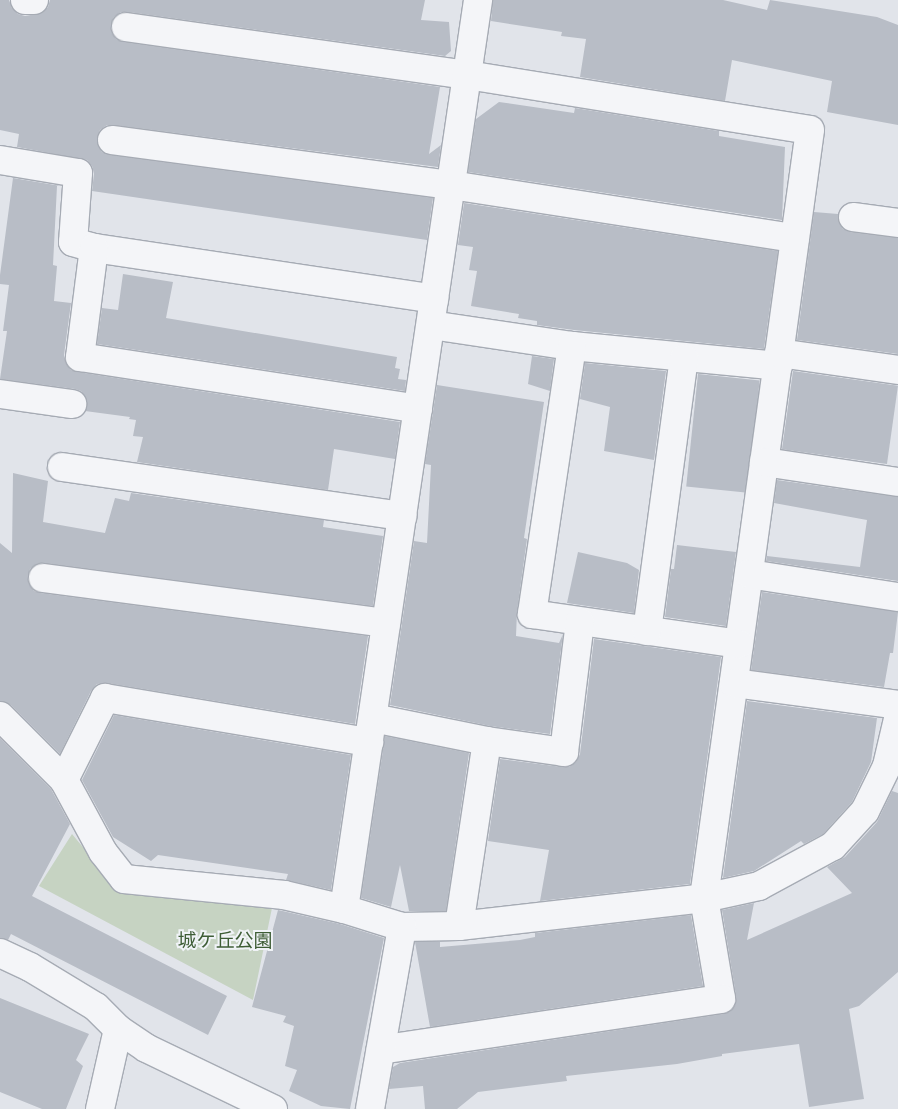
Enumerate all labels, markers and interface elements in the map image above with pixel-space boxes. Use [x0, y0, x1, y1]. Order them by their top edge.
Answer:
park label: 城ケ丘公園 [178, 930, 272, 952]

